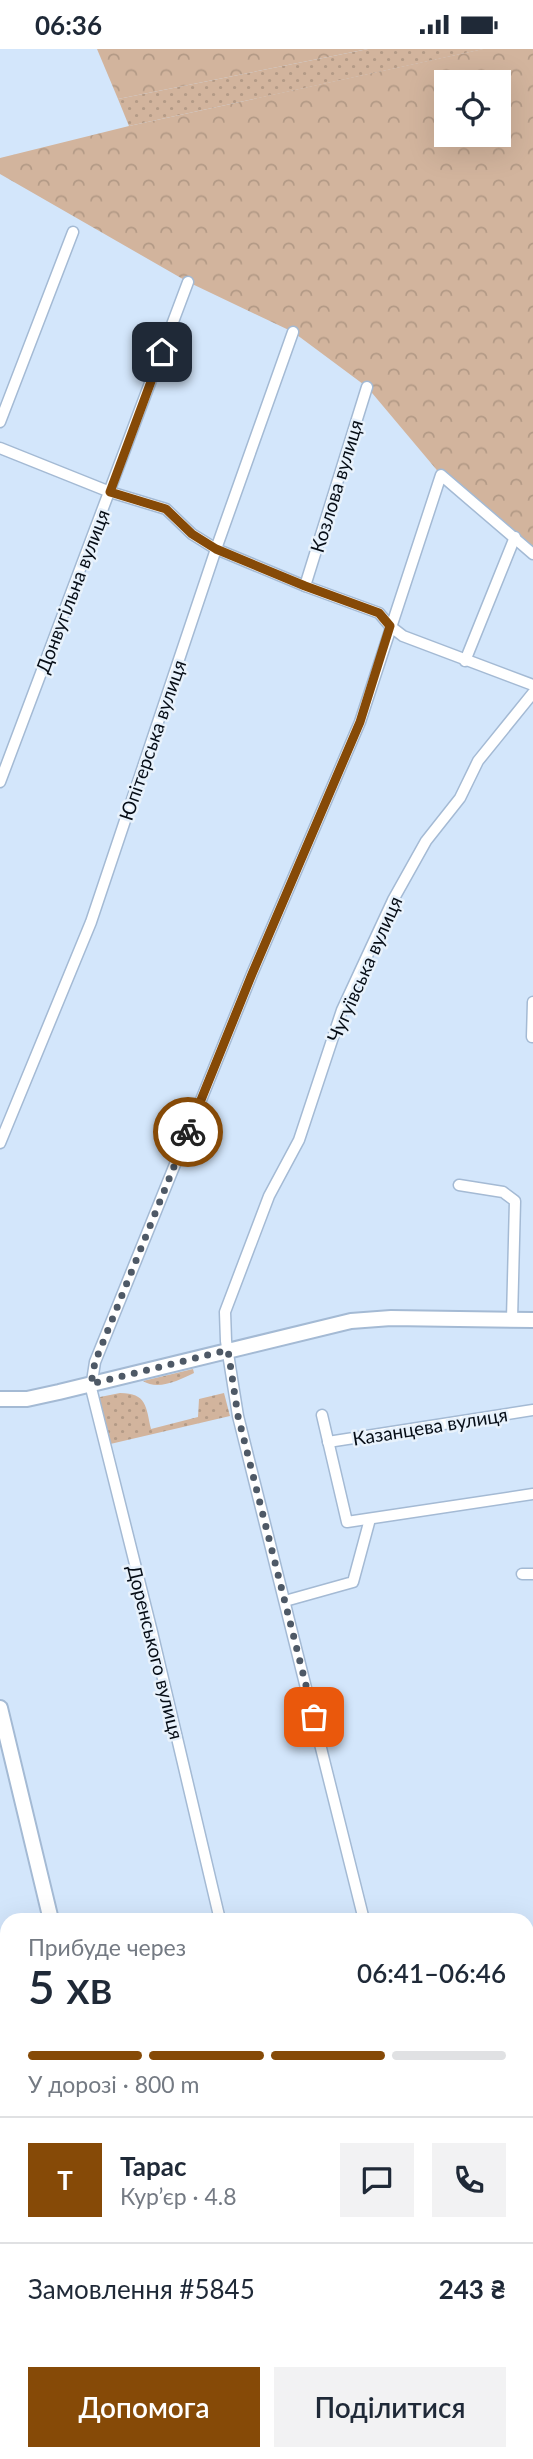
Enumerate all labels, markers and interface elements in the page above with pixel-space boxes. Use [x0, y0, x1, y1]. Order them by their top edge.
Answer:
text: 06:36 [35, 9, 102, 41]
map controls [434, 70, 511, 147]
button: locate [434, 70, 511, 147]
pin [132, 322, 192, 382]
icon: home [143, 333, 181, 371]
street label: Козлова вулиця [305, 417, 367, 555]
street label: Донвугільна вулиця [30, 506, 114, 676]
street label: Юпітерська вулиця [114, 657, 190, 823]
street label: Чугуївська вулиця [322, 893, 406, 1045]
courier [153, 1097, 223, 1167]
icon: bike [169, 1113, 207, 1151]
street label: Казанцева вулиця [351, 1402, 509, 1450]
street label: Доренського вулиця [123, 1562, 189, 1742]
pin [284, 1687, 344, 1747]
icon: bag [295, 1698, 333, 1736]
text: Прибуде через [28, 1933, 186, 1961]
text: 06:41–06:46 [357, 1957, 506, 1989]
text: 5 хв [28, 1959, 113, 2014]
text: У дорозі · 800 m [28, 2070, 199, 2098]
button: chat [340, 2143, 414, 2217]
button: phone [432, 2143, 506, 2217]
text: Тарас [120, 2150, 186, 2182]
text: Т [57, 2164, 73, 2196]
text: Кур’єр · 4.8 [120, 2182, 237, 2210]
text: Замовлення #5845 [28, 2273, 255, 2305]
text: 243 ₴ [439, 2273, 506, 2305]
button: Допомога [28, 2367, 260, 2447]
button: Поділитися [274, 2367, 506, 2447]

